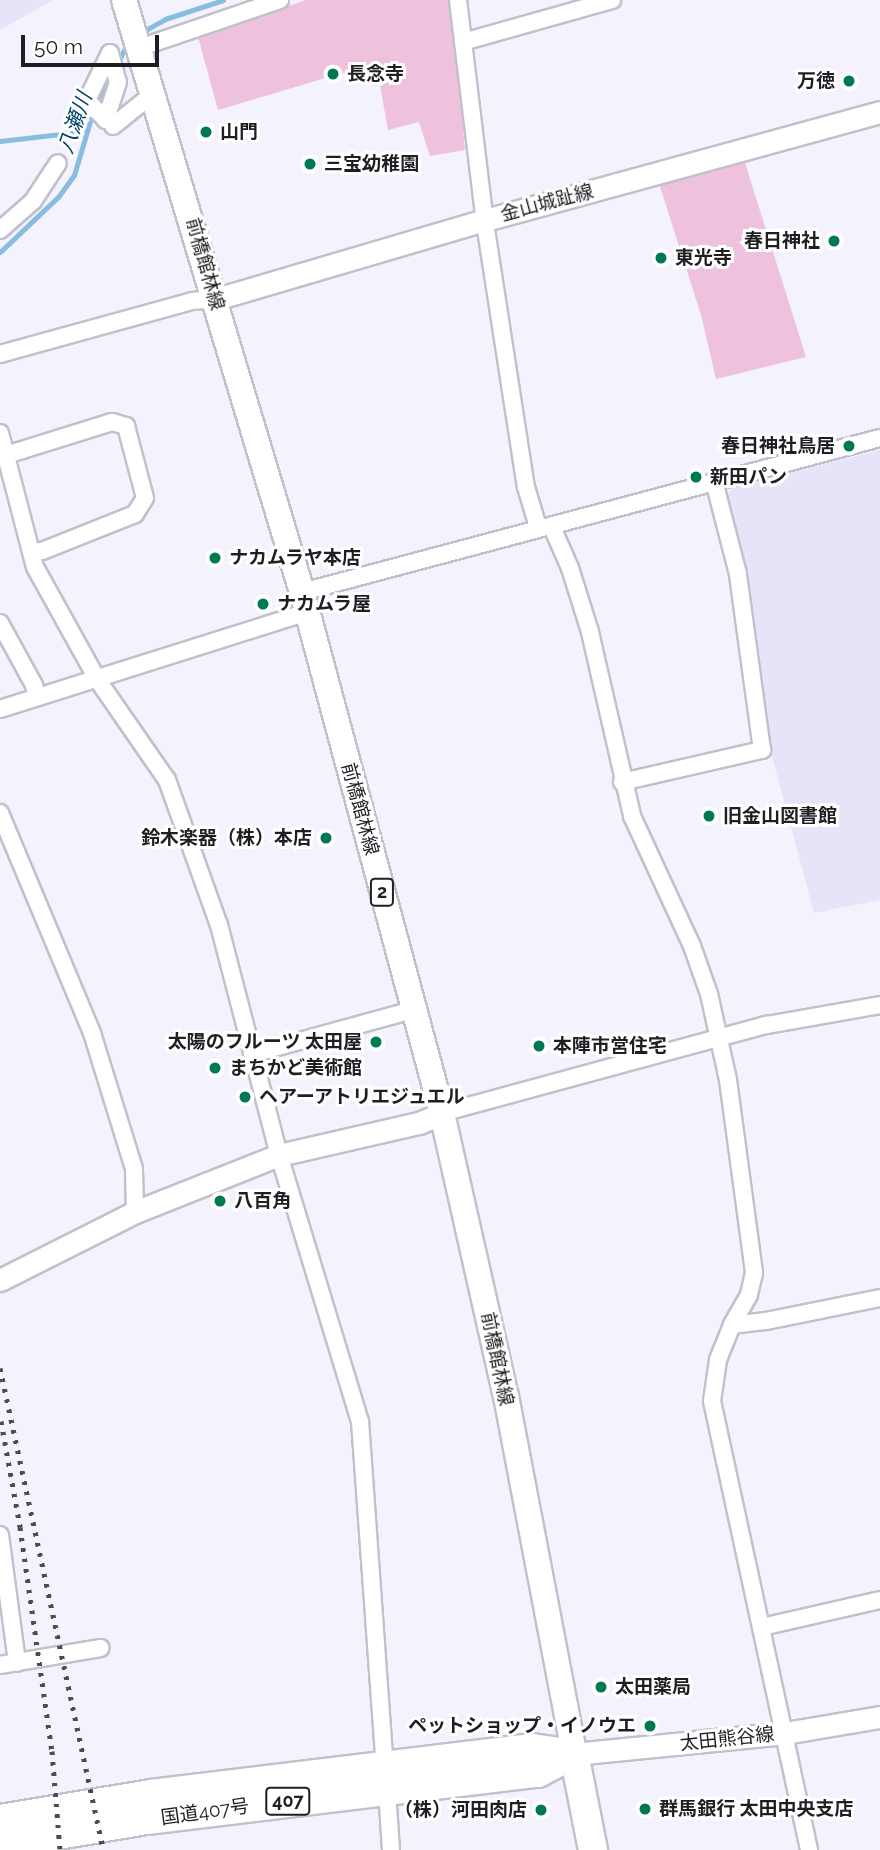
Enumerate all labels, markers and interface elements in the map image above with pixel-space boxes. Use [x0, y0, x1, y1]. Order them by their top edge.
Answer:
scale bar [24, 21, 163, 65]
text: 50 m [34, 34, 83, 59]
place label: 長念寺 [347, 63, 404, 85]
marker: 長念寺 [325, 66, 341, 82]
place label: 万徳 [797, 70, 835, 92]
marker: 万徳 [841, 73, 857, 89]
water label: 八瀬川 [53, 89, 97, 157]
place label: 山門 [220, 121, 258, 143]
marker: 山門 [198, 124, 214, 140]
place label: 三宝幼稚園 [324, 153, 419, 175]
marker: 三宝幼稚園 [302, 156, 318, 172]
street label: 金山城趾線 [498, 180, 596, 226]
street label: 前橋館林線 [181, 215, 229, 313]
place label: 春日神社 [744, 230, 820, 252]
marker: 春日神社 [826, 233, 842, 249]
place label: 東光寺 [675, 247, 732, 269]
marker: 東光寺 [653, 250, 669, 266]
place label: 春日神社鳥居 [721, 435, 835, 457]
marker: 春日神社鳥居 [841, 438, 857, 454]
place label: 新田パン [710, 466, 786, 488]
marker: 新田パン [688, 469, 704, 485]
place label: ナカムラヤ本店 [229, 547, 362, 569]
marker: ナカムラヤ本店 [207, 550, 223, 566]
place label: ナカムラ屋 [277, 593, 372, 615]
marker: ナカムラ屋 [255, 596, 271, 612]
street label: 前橋館林線 [337, 760, 383, 858]
place label: 旧金山図書館 [723, 805, 837, 827]
marker: 旧金山図書館 [701, 808, 717, 824]
place label: 鈴木楽器（株）本店 [141, 827, 312, 849]
marker: 鈴木楽器（株）本店 [318, 830, 334, 846]
road number: 2 [370, 878, 394, 906]
place label: 太陽のフルーツ 太田屋 [167, 1031, 362, 1053]
marker: 太陽のフルーツ 太田屋 [368, 1034, 384, 1050]
place label: 本陣市営住宅 [553, 1035, 667, 1057]
marker: 本陣市営住宅 [531, 1038, 547, 1054]
place label: まちかど美術館 [229, 1057, 362, 1079]
marker: まちかど美術館 [207, 1060, 223, 1076]
place label: ヘアーアトリエジュエル [259, 1086, 467, 1108]
marker: ヘアーアトリエジュエル [237, 1089, 253, 1105]
place label: 八百角 [234, 1190, 291, 1212]
marker: 八百角 [212, 1193, 228, 1209]
street label: 前橋館林線 [476, 1310, 518, 1408]
place label: 太田薬局 [615, 1676, 691, 1698]
marker: 太田薬局 [593, 1679, 609, 1695]
place label: ペットショップ・イノウエ [408, 1715, 636, 1737]
marker: ペットショップ・イノウエ [642, 1718, 658, 1734]
street label: 太田熊谷線 [679, 1723, 775, 1755]
road number: 407 [265, 1786, 311, 1815]
street label: 国道407号 [159, 1795, 251, 1829]
place label: 群馬銀行 太田中央支店 [659, 1798, 854, 1820]
place label: （株）河田肉店 [394, 1799, 527, 1821]
marker: 群馬銀行 太田中央支店 [637, 1801, 653, 1817]
marker: （株）河田肉店 [533, 1802, 549, 1818]

